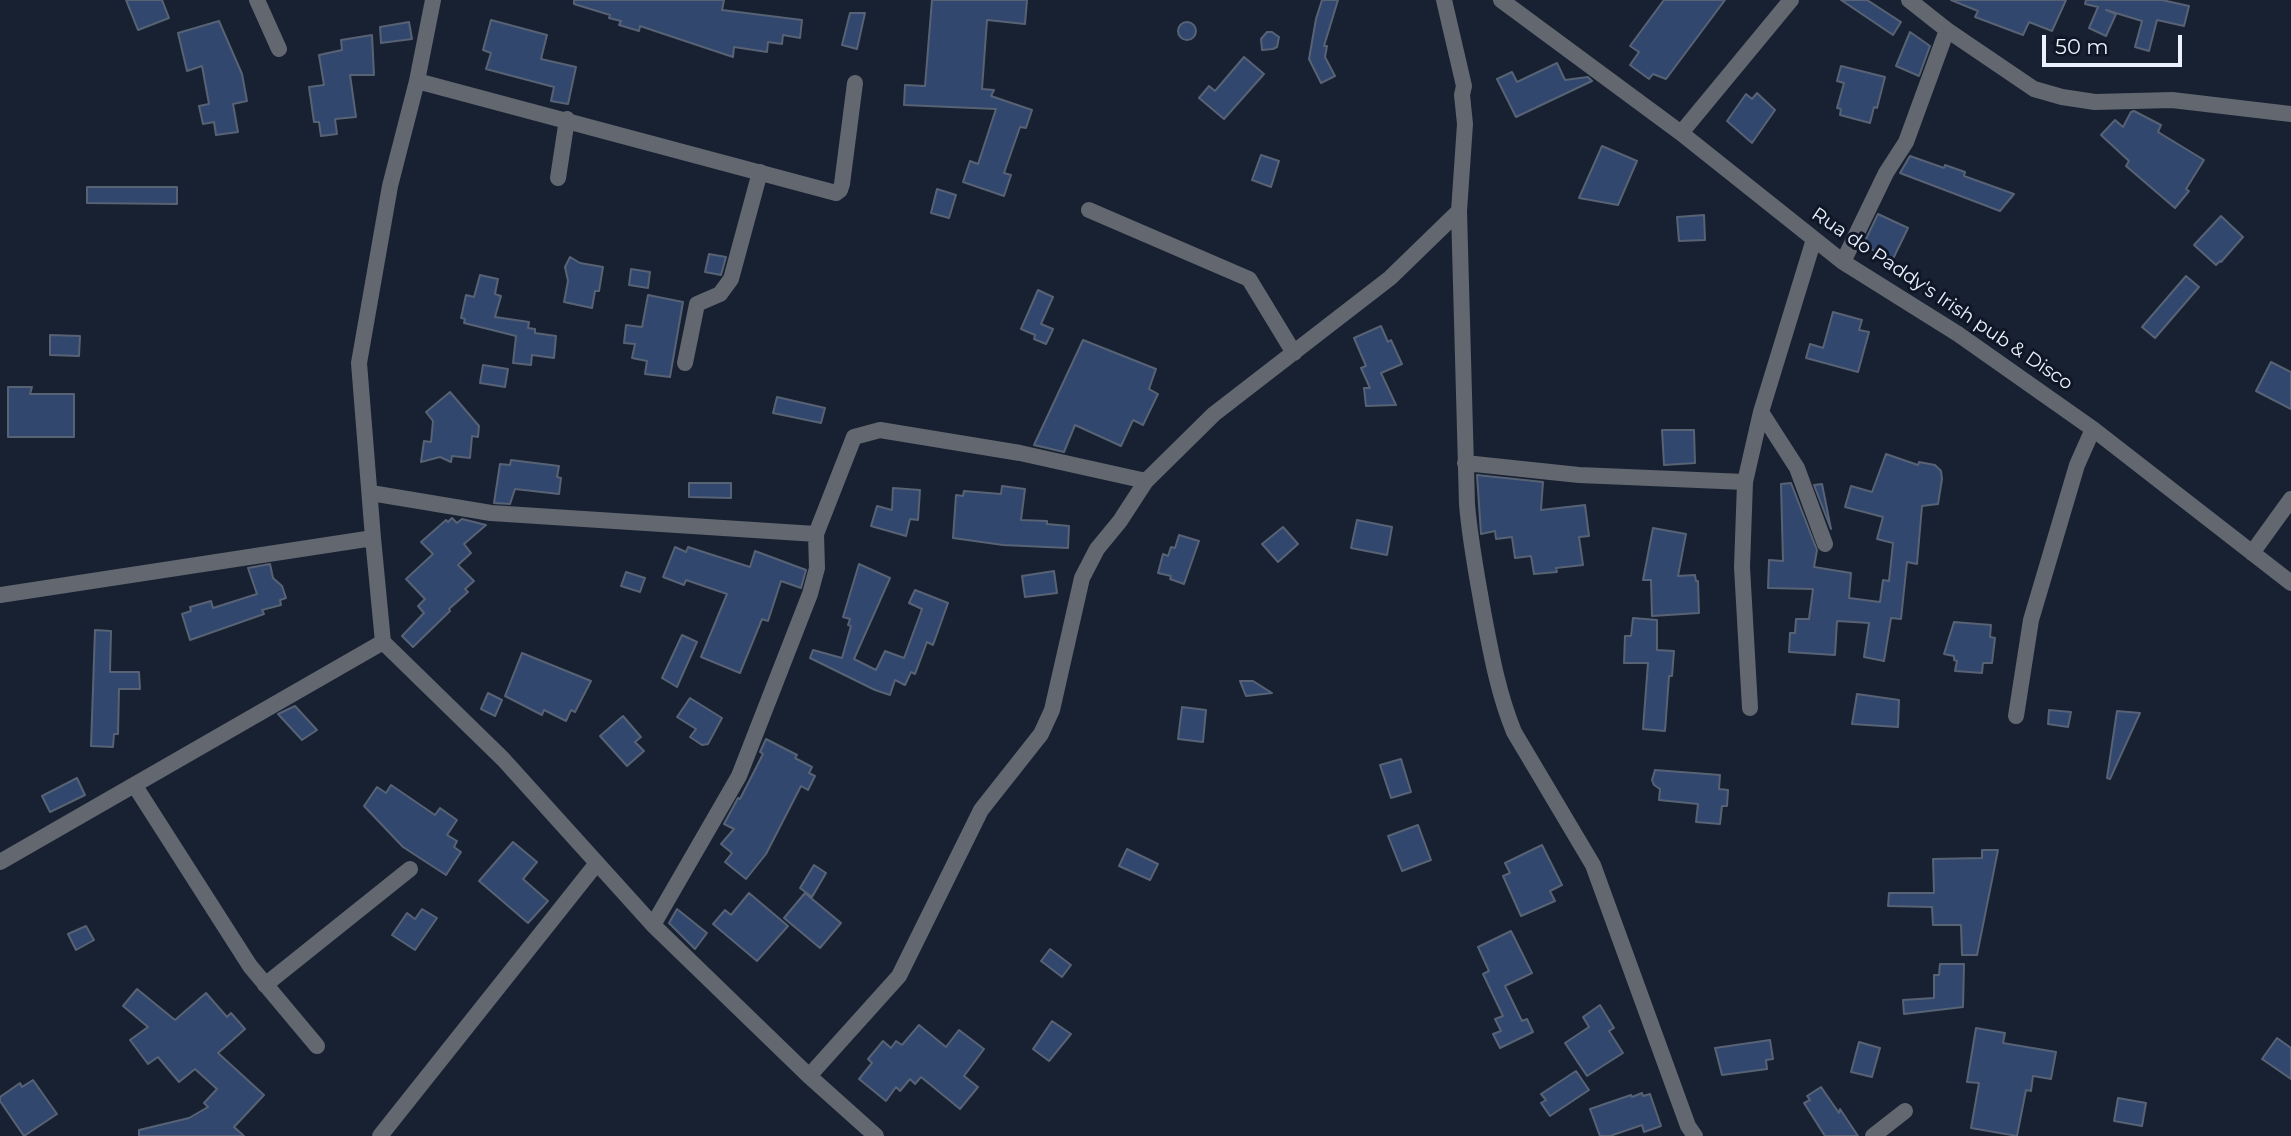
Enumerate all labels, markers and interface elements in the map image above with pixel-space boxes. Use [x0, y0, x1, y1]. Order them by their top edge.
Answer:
scale bar [2046, 21, 2186, 65]
text: 50 m [2055, 34, 2109, 59]
street label: Rua do Paddy's Irish pub & Disco [1807, 203, 2077, 395]

